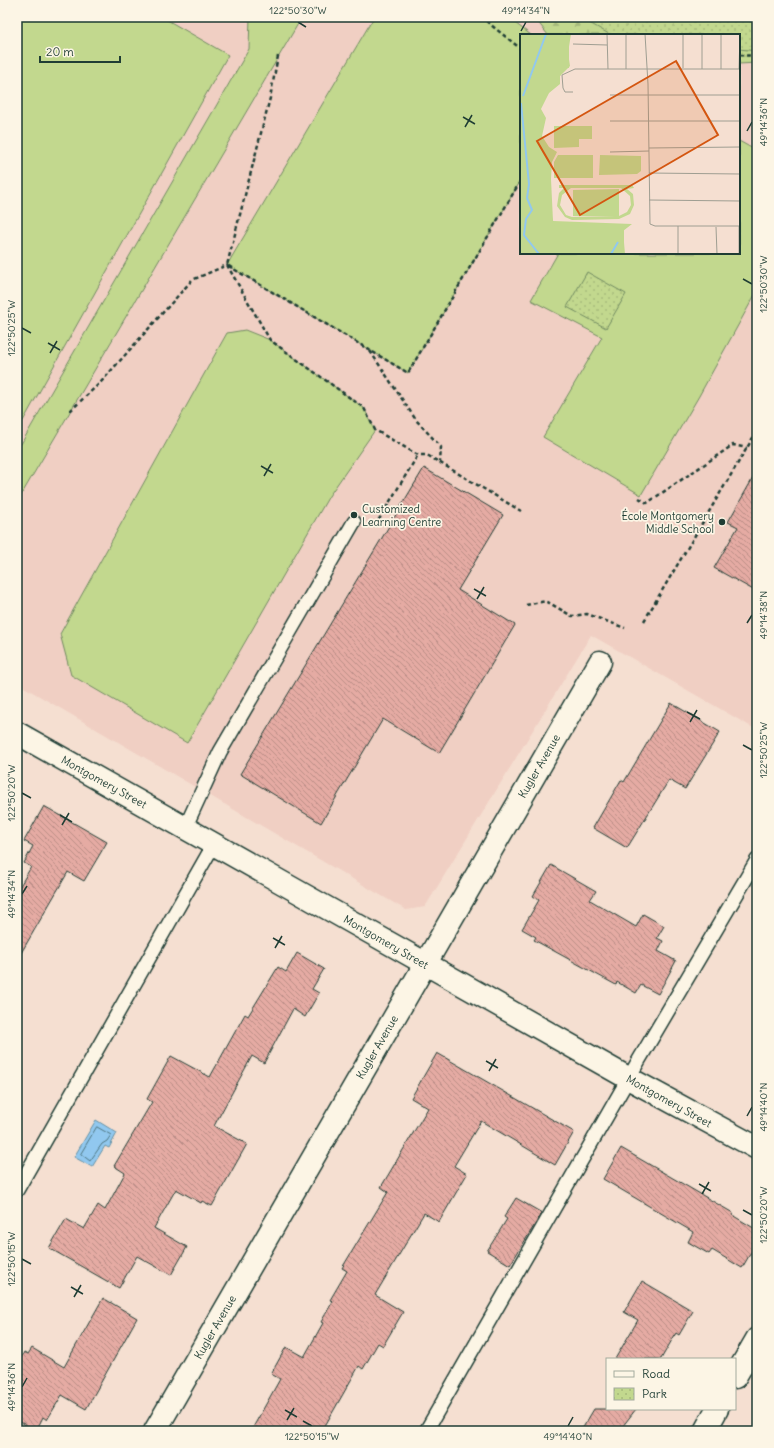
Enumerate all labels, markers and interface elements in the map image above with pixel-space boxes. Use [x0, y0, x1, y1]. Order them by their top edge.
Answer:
text: 122°50'30"W [269, 4, 327, 17]
text: 49°14'34"N [502, 4, 550, 17]
inset map [520, 34, 740, 254]
scale bar [40, 38, 120, 64]
text: 20 m [46, 44, 74, 59]
text: 49°14'36"N [757, 98, 770, 146]
text: 122°50'30"W [757, 255, 770, 313]
text: 122°50'25"W [5, 300, 18, 356]
place label: Customized Learning Centre [362, 502, 441, 529]
place label: École Montgomery Middle School [621, 508, 714, 536]
marker: Customized Learning Centre [349, 510, 359, 520]
marker: École Montgomery Middle School [717, 517, 727, 527]
text: 49°14'38"N [757, 591, 770, 639]
text: 122°50'25"W [757, 722, 770, 778]
street label: Kugler Avenue [515, 731, 563, 800]
street label: Montgomery Street [59, 753, 149, 811]
text: 122°50'20"W [5, 764, 18, 822]
text: 49°14'34"N [5, 870, 18, 918]
street label: Montgomery Street [341, 912, 431, 972]
street label: Kugler Avenue [353, 1012, 401, 1081]
street label: Montgomery Street [624, 1072, 714, 1130]
text: 49°14'40"N [757, 1083, 770, 1131]
text: 122°50'20"W [757, 1186, 770, 1244]
text: 122°50'15"W [5, 1232, 18, 1286]
street label: Kugler Avenue [191, 1292, 239, 1361]
legend [606, 1358, 736, 1410]
text: 49°14'36"N [5, 1363, 18, 1411]
text: Road [642, 1366, 670, 1381]
text: Park [642, 1386, 667, 1401]
text: 122°50'15"W [285, 1430, 339, 1443]
text: 49°14'40"N [544, 1430, 592, 1443]

